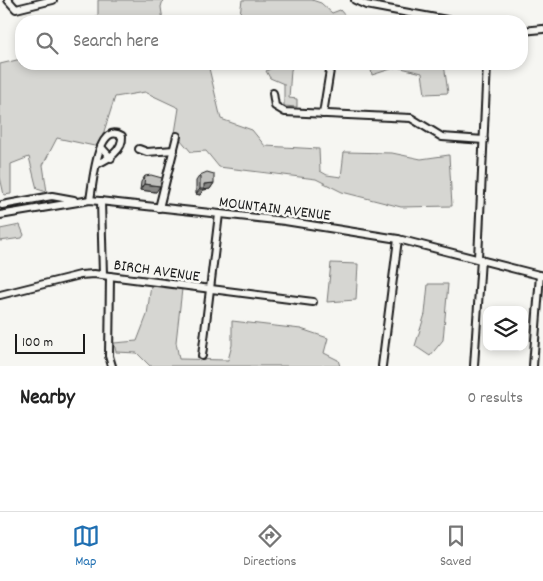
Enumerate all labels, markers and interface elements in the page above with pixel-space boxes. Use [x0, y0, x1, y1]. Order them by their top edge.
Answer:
search box [15, 15, 528, 70]
icon: search [33, 29, 61, 57]
text: Search here [73, 29, 159, 56]
street label: MOUNTAIN AVENUE [218, 191, 333, 228]
street label: BIRCH AVENUE [112, 254, 202, 289]
map controls [483, 306, 528, 351]
button: layers [483, 306, 528, 351]
scale bar [15, 331, 85, 354]
text: 100 m [22, 333, 53, 353]
text: Nearby [20, 384, 75, 414]
text: 0 results [468, 387, 523, 410]
tab: Map [72, 522, 100, 572]
tab: Directions [243, 522, 296, 572]
tab: Saved [440, 522, 471, 572]

